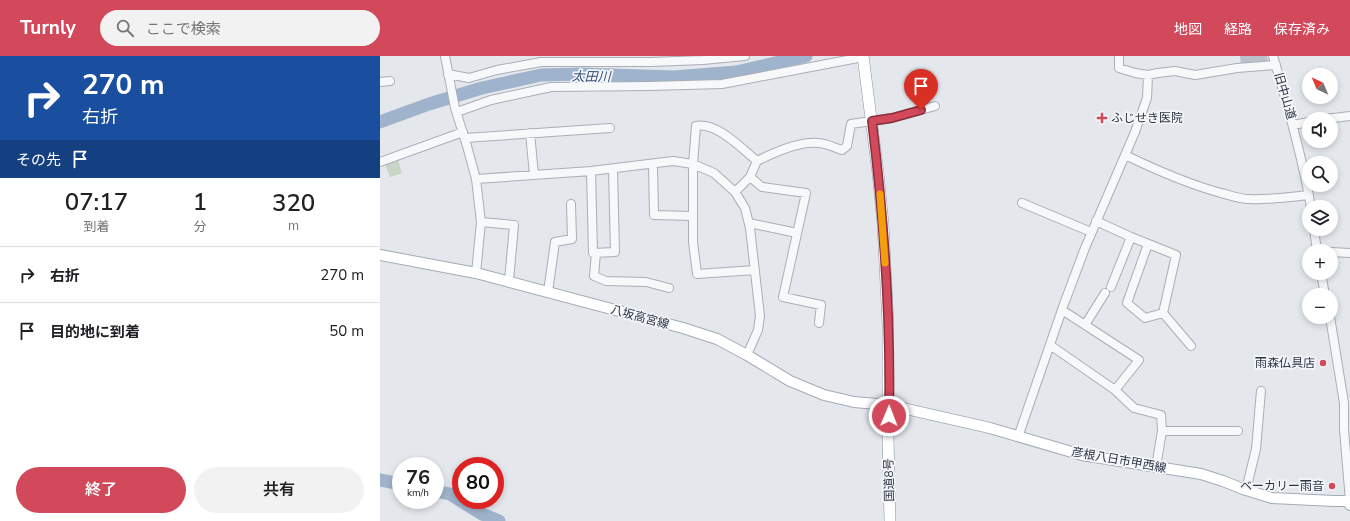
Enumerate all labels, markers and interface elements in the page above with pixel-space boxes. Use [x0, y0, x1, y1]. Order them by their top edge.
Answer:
search box [100, 10, 380, 46]
text: Turnly [20, 15, 76, 41]
icon: search [114, 17, 136, 39]
text: ここで検索 [146, 19, 221, 39]
text: 地図 [1174, 20, 1202, 39]
text: 経路 [1224, 20, 1252, 39]
text: 保存済み [1274, 20, 1330, 39]
text: 270 m [82, 66, 165, 104]
water label: 太田川 [571, 68, 613, 86]
north arrow [1302, 68, 1338, 104]
map controls [1302, 68, 1338, 324]
pin [904, 69, 938, 110]
street label: 旧中山道 [1271, 71, 1299, 121]
icon: right [16, 72, 68, 124]
icon: arrive [910, 75, 932, 97]
text: 右折 [82, 105, 118, 129]
place label: ふじせき医院 [1111, 110, 1183, 126]
marker: ふじせき医院 [1096, 112, 1108, 124]
button: sound [1302, 112, 1338, 148]
icon: arrive [69, 148, 91, 170]
text: その先 [16, 150, 61, 170]
button: search [1302, 156, 1338, 192]
text: 07:17 [65, 186, 128, 218]
text: 1 [193, 186, 207, 218]
text: 320 [272, 187, 315, 219]
button: layers [1302, 200, 1338, 236]
text: m [288, 217, 299, 235]
text: 到着 [83, 218, 109, 236]
text: 分 [194, 218, 207, 236]
button: + [1302, 244, 1338, 280]
icon: right [16, 264, 38, 286]
text: 270 m [320, 265, 364, 285]
text: 右折 [50, 266, 80, 286]
button: − [1302, 288, 1338, 324]
street label: 八坂高宮線 [609, 302, 671, 332]
icon: arrive [16, 320, 38, 342]
text: 50 m [329, 321, 364, 341]
text: 目的地に到着 [50, 322, 140, 342]
place label: 雨森仏具店 [1255, 355, 1315, 371]
marker: 雨森仏具店 [1318, 358, 1328, 368]
position arrow [868, 395, 910, 437]
street label: 彦根八日市甲西線 [1070, 444, 1168, 476]
speed limit sign: 80 [452, 457, 504, 509]
street label: 国道8号 [881, 458, 897, 502]
text: 76 [406, 464, 430, 491]
button: 終了 [16, 467, 186, 513]
button: 共有 [194, 467, 364, 513]
place label: ベーカリー雨音 [1240, 478, 1324, 494]
marker: ベーカリー雨音 [1327, 481, 1337, 491]
text: km/h [407, 486, 429, 500]

